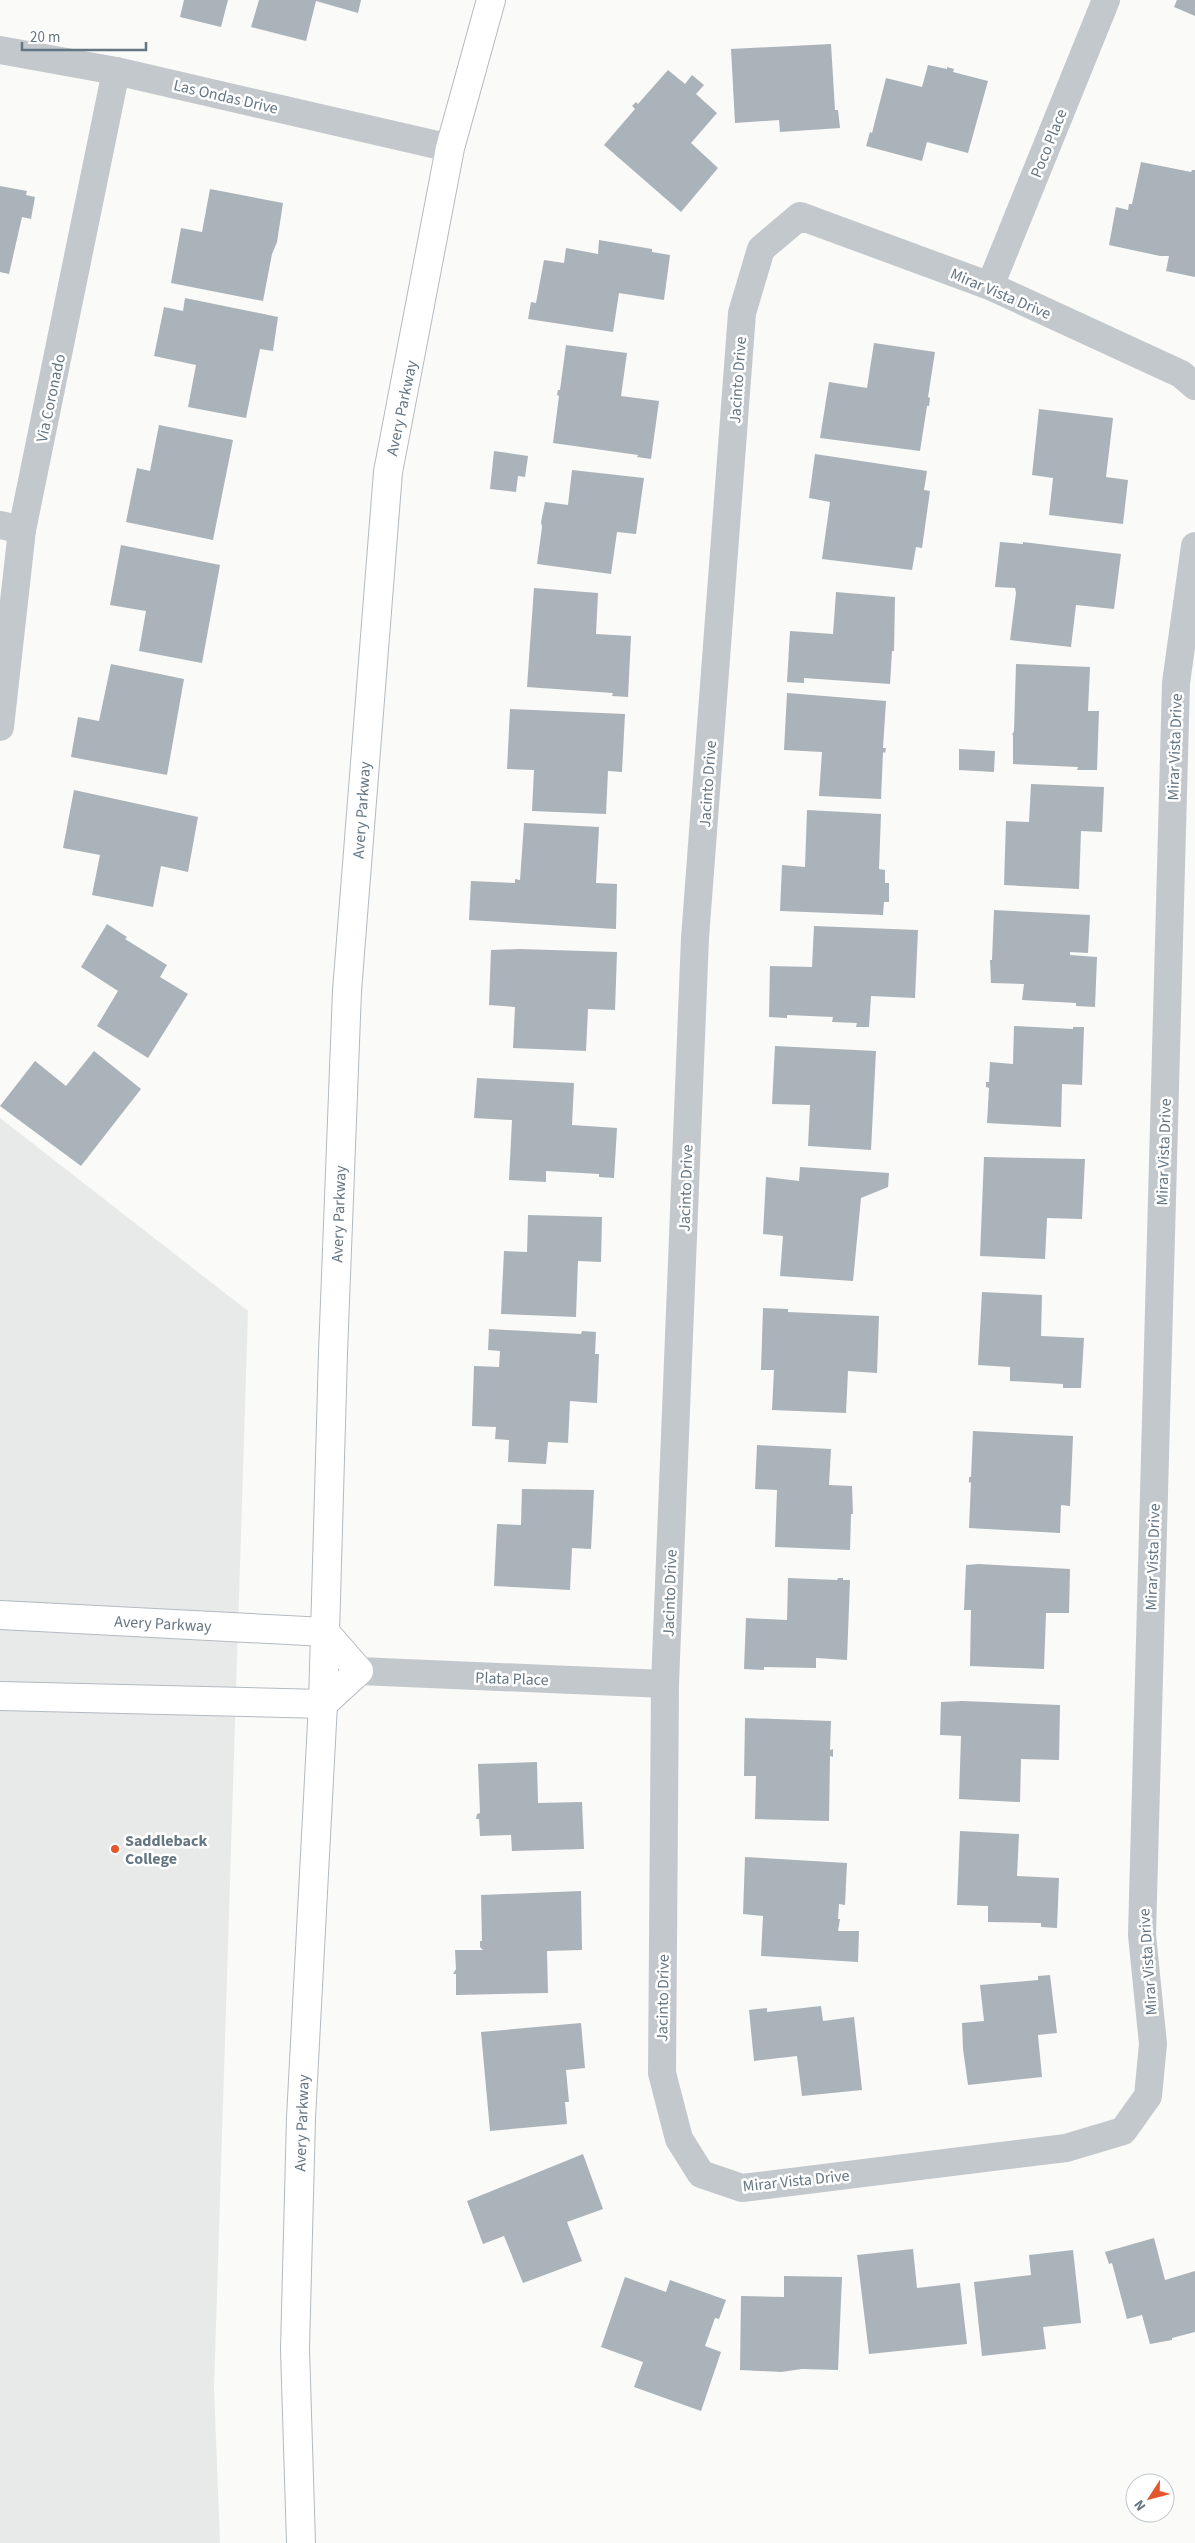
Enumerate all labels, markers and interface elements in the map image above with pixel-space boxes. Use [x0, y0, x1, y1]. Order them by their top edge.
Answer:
scale bar [22, 20, 146, 52]
text: 20 m [30, 27, 60, 48]
street label: Las Ondas Drive [171, 74, 280, 120]
street label: Poco Place [1025, 106, 1073, 181]
street label: Mirar Vista Drive [947, 263, 1054, 325]
street label: Jacinto Drive [724, 336, 752, 424]
street label: Via Coronado [31, 352, 71, 444]
street label: Avery Parkway [381, 358, 423, 458]
street label: Mirar Vista Drive [1162, 693, 1188, 801]
street label: Jacinto Drive [694, 740, 722, 828]
street label: Avery Parkway [348, 760, 376, 859]
street label: Mirar Vista Drive [1151, 1098, 1177, 1206]
street label: Jacinto Drive [673, 1144, 699, 1232]
street label: Avery Parkway [326, 1164, 352, 1263]
street label: Mirar Vista Drive [1140, 1503, 1166, 1611]
street label: Jacinto Drive [657, 1549, 683, 1637]
street label: Avery Parkway [114, 1610, 213, 1638]
street label: Plata Place [475, 1667, 549, 1691]
place label: Saddleback College [125, 1830, 207, 1870]
marker: Saddleback College [109, 1843, 121, 1855]
street label: Mirar Vista Drive [1133, 1908, 1163, 2016]
street label: Jacinto Drive [651, 1954, 675, 2042]
street label: Avery Parkway [289, 2073, 315, 2172]
street label: Mirar Vista Drive [742, 2164, 851, 2198]
north arrow [1125, 2473, 1175, 2523]
text: N [1129, 2495, 1151, 2515]

